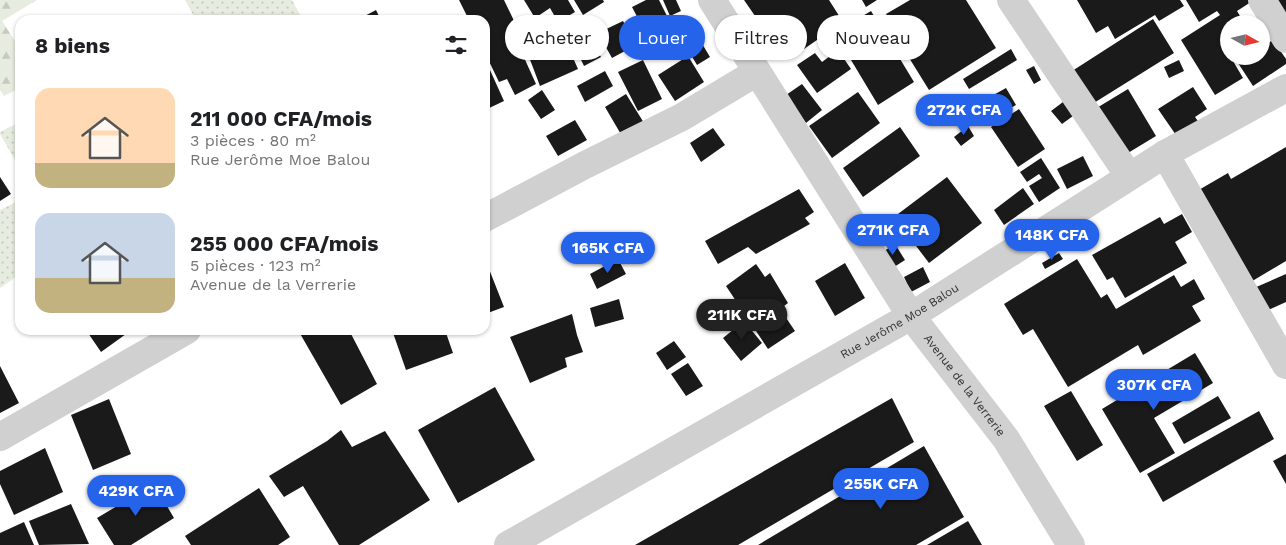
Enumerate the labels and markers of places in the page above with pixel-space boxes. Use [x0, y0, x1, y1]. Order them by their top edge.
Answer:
pin: 272K CFA [912, 94, 1016, 136]
pin: 271K CFA [841, 214, 945, 256]
pin: 148K CFA [1000, 218, 1104, 261]
pin: 165K CFA [556, 232, 660, 274]
pin: 211K CFA [690, 298, 794, 341]
pin: 307K CFA [1102, 368, 1206, 411]
pin: 255K CFA [829, 468, 933, 510]
pin: 429K CFA [84, 474, 188, 517]

